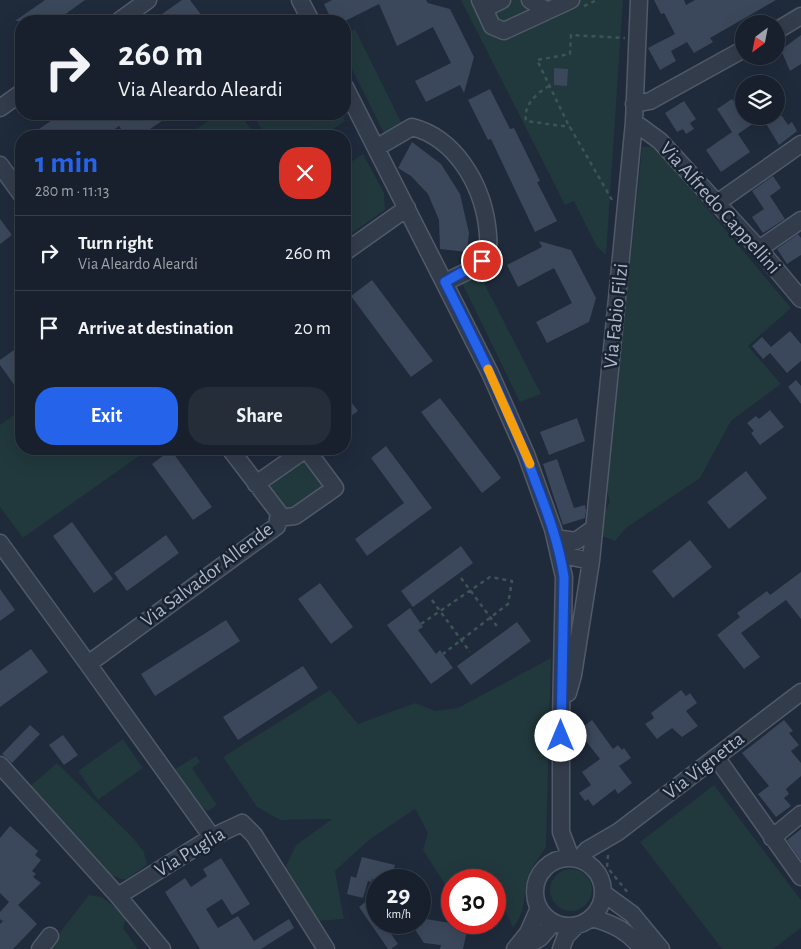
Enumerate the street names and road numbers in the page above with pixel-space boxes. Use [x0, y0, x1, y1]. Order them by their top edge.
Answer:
street label: Via Alfredo Cappellini [656, 138, 784, 278]
street label: Via Fabio Filzi [601, 262, 631, 370]
street label: Via Salvador Allende [137, 519, 277, 631]
street label: Via Vignetta [660, 729, 748, 803]
street label: Via Puglia [152, 823, 228, 881]

